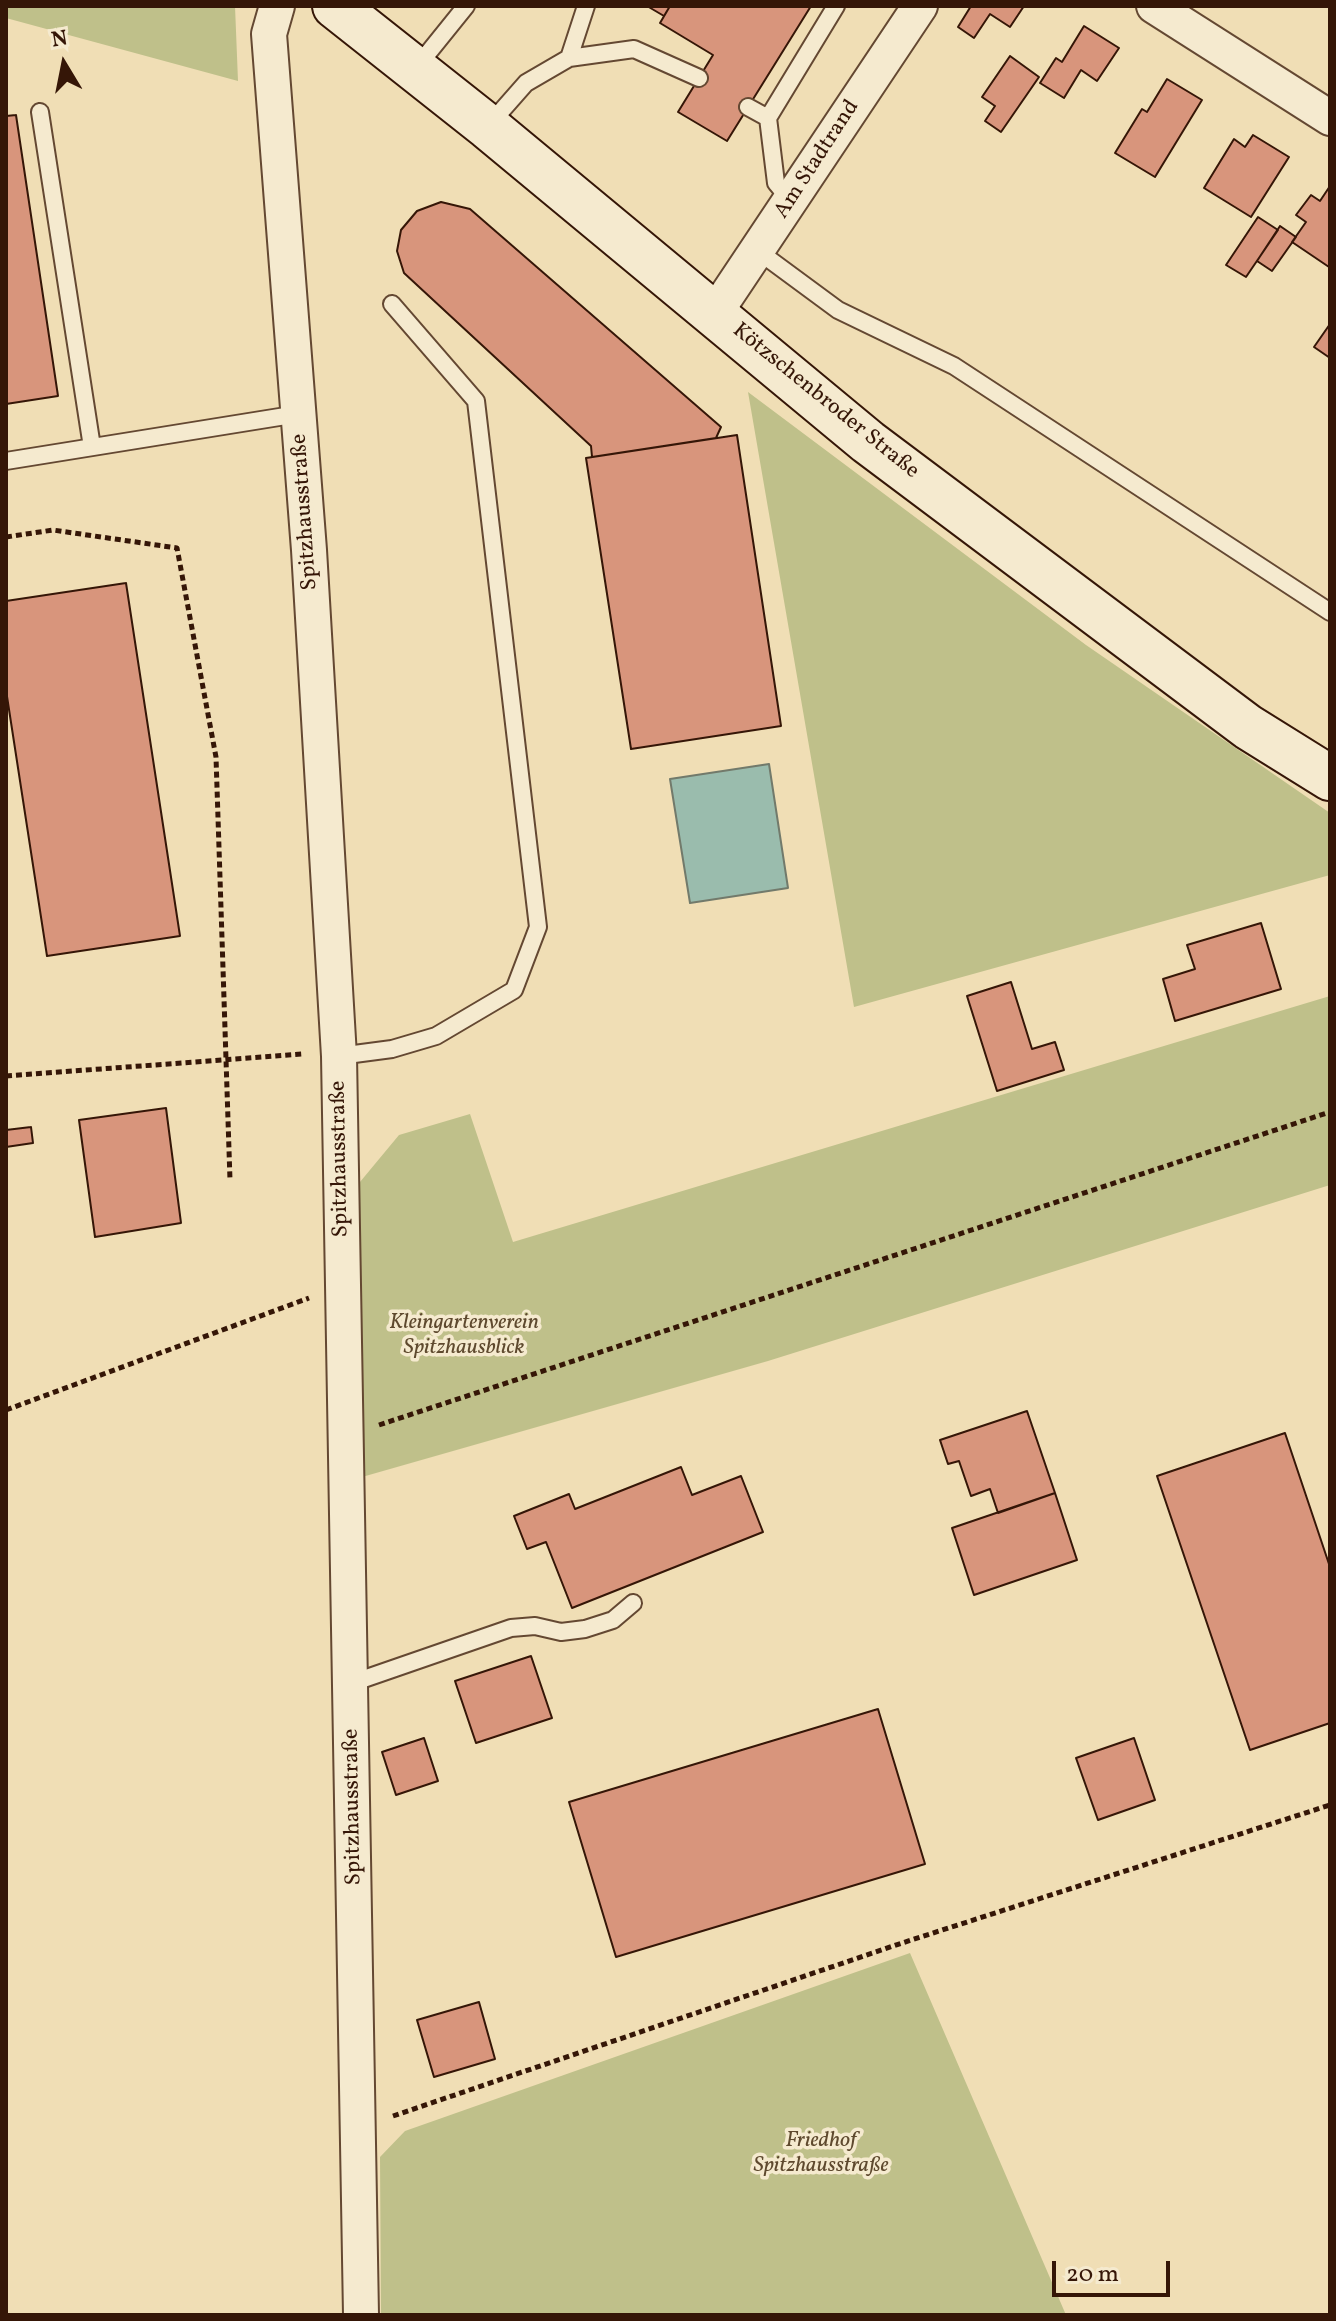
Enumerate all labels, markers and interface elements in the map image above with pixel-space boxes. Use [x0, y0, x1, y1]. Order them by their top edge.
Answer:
text: N [49, 23, 70, 57]
north arrow [24, 24, 104, 104]
street label: Am Stadtrand [770, 96, 866, 224]
street label: Kötzschenbroder Straße [726, 318, 924, 486]
street label: Spitzhausstraße [287, 433, 325, 591]
street label: Spitzhausstraße [326, 1080, 356, 1238]
park label: Kleingartenverein Spitzhausblick [389, 1311, 539, 1362]
street label: Spitzhausstraße [339, 1728, 369, 1886]
park label: Friedhof Spitzhausstraße [753, 2129, 889, 2180]
scale bar [1056, 2245, 1174, 2295]
text: 20 m [1066, 2258, 1119, 2292]

